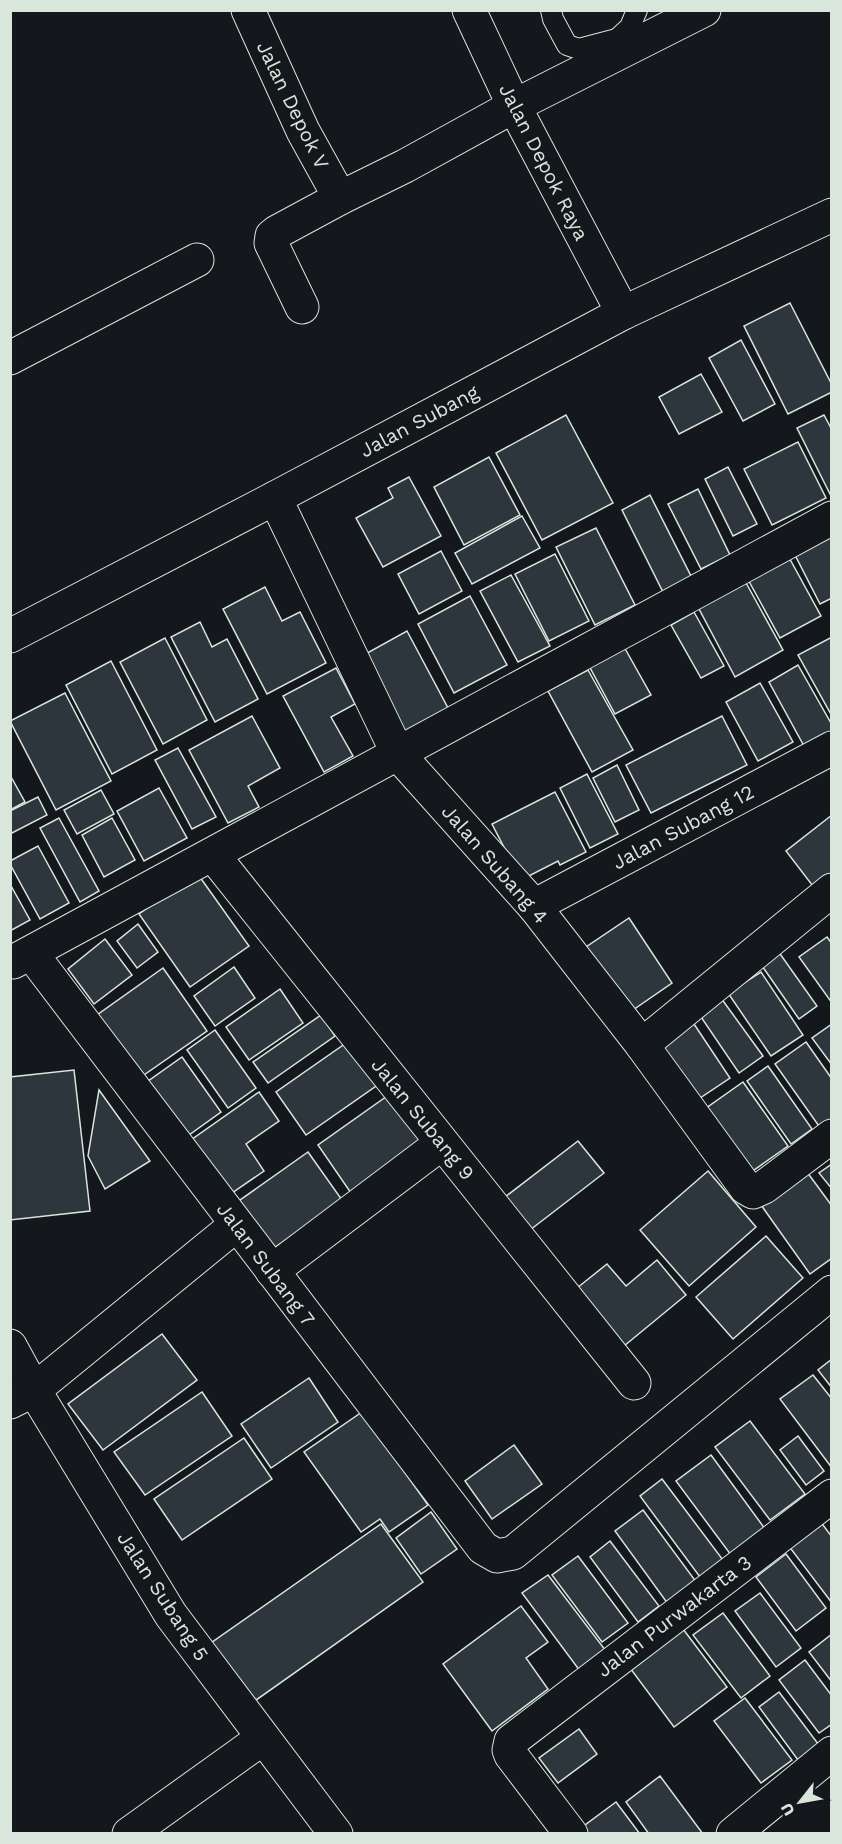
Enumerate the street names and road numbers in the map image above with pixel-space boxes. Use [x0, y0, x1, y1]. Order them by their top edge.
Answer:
street label: Jalan Depok V [252, 37, 334, 173]
street label: Jalan Depok Raya [494, 80, 594, 244]
street label: Jalan Subang [356, 380, 483, 462]
street label: Jalan Subang 12 [608, 780, 758, 874]
street label: Jalan Subang 4 [437, 800, 553, 928]
street label: Jalan Subang 9 [366, 1053, 480, 1185]
street label: Jalan Subang 7 [212, 1198, 320, 1330]
street label: Jalan Subang 5 [112, 1527, 214, 1665]
street label: Jalan Purwakarta 3 [592, 1550, 756, 1682]

